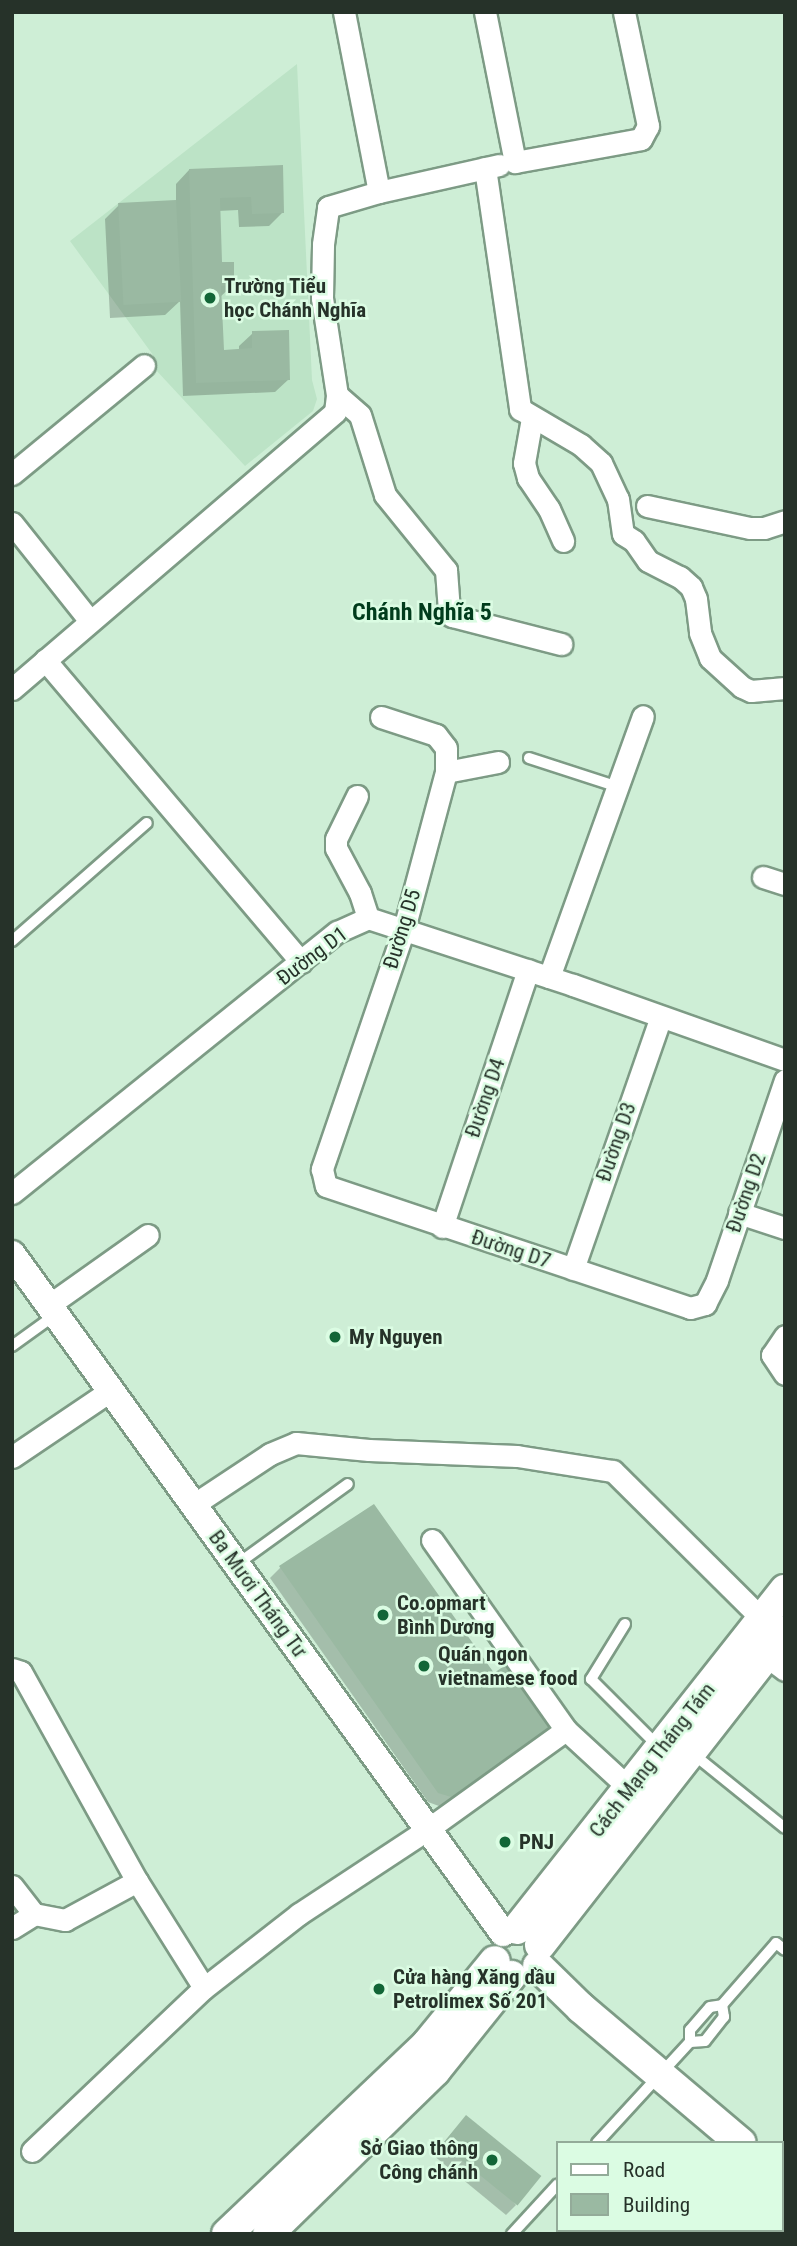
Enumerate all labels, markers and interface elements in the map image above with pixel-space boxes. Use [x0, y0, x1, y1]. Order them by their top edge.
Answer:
place label: Trường Tiểu học Chánh Nghĩa [224, 273, 366, 323]
marker: Trường Tiểu học Chánh Nghĩa [202, 290, 218, 306]
district label: Chánh Nghĩa 5 [352, 599, 492, 627]
street label: Đường D5 [378, 886, 426, 972]
street label: Đường D1 [272, 921, 352, 991]
street label: Đường D4 [460, 1055, 510, 1141]
street label: Đường D3 [591, 1099, 641, 1185]
street label: Đường D2 [721, 1150, 771, 1236]
street label: Đường D7 [468, 1224, 554, 1274]
place label: My Nguyen [349, 1324, 442, 1350]
marker: My Nguyen [327, 1329, 343, 1345]
street label: Ba Mươi Tháng Tư [203, 1525, 313, 1663]
place label: Co.opmart Bình Dương [397, 1590, 495, 1640]
marker: Co.opmart Bình Dương [375, 1607, 391, 1623]
place label: Quán ngon vietnamese food [438, 1641, 578, 1691]
marker: Quán ngon vietnamese food [416, 1658, 432, 1674]
street label: Cách Mạng Tháng Tám [584, 1677, 720, 1843]
place label: PNJ [519, 1829, 554, 1855]
marker: PNJ [497, 1834, 513, 1850]
place label: Cửa hàng Xăng dầu Petrolimex Số 201 [393, 1964, 555, 2014]
marker: Cửa hàng Xăng dầu Petrolimex Số 201 [371, 1981, 387, 1997]
place label: Sở Giao thông Công chánh [360, 2135, 478, 2185]
legend [556, 2141, 783, 2232]
marker: Sở Giao thông Công chánh [484, 2152, 500, 2168]
text: Road [623, 2158, 665, 2182]
text: Building [623, 2193, 690, 2217]

